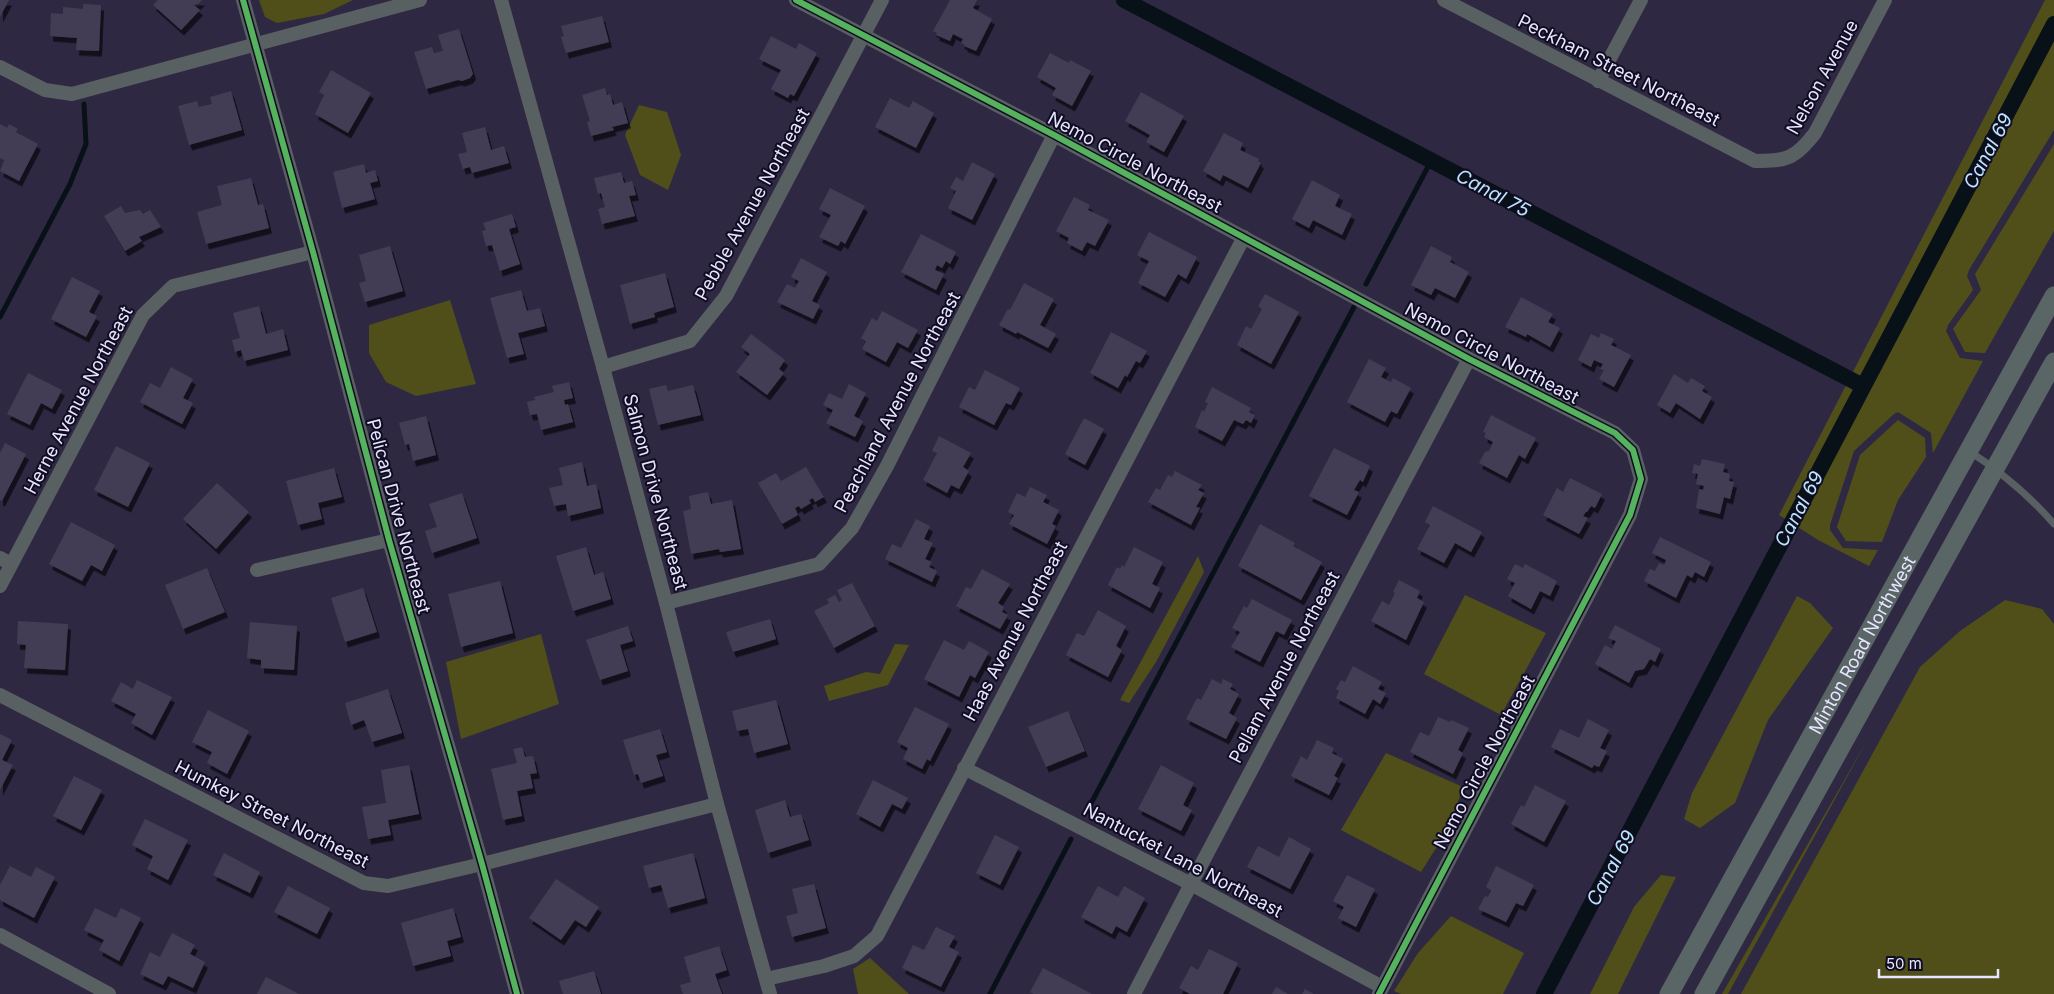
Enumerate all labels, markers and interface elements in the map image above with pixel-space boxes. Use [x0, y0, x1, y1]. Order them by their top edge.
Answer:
street label: Peckham Street Northeast [1515, 10, 1723, 130]
street label: Nelson Avenue [1782, 16, 1862, 138]
street label: Pebble Avenue Northeast [690, 104, 814, 304]
street label: Nemo Circle Northeast [1044, 107, 1226, 217]
water label: Canal 69 [1959, 109, 2017, 193]
water label: Canal 75 [1452, 164, 1534, 222]
street label: Peachland Avenue Northeast [830, 288, 964, 516]
street label: Nemo Circle Northeast [1401, 298, 1583, 408]
street label: Herne Avenue Northeast [20, 302, 137, 497]
street label: Salmon Drive Northeast [620, 392, 692, 592]
street label: Pelican Drive Northeast [363, 416, 435, 616]
water label: Canal 69 [1770, 467, 1828, 551]
street label: Haas Avenue Northeast [959, 537, 1071, 724]
street label: Minton Road Northwest [1804, 552, 1919, 737]
street label: Pellam Avenue Northeast [1225, 568, 1344, 766]
street label: Nemo Circle Northeast [1429, 671, 1539, 853]
street label: Humkey Street Northeast [172, 756, 372, 872]
street label: Nantucket Lane Northeast [1080, 798, 1286, 922]
water label: Canal 69 [1582, 826, 1640, 910]
scale bar [1879, 946, 1998, 978]
text: 50 m [1886, 954, 1922, 973]

